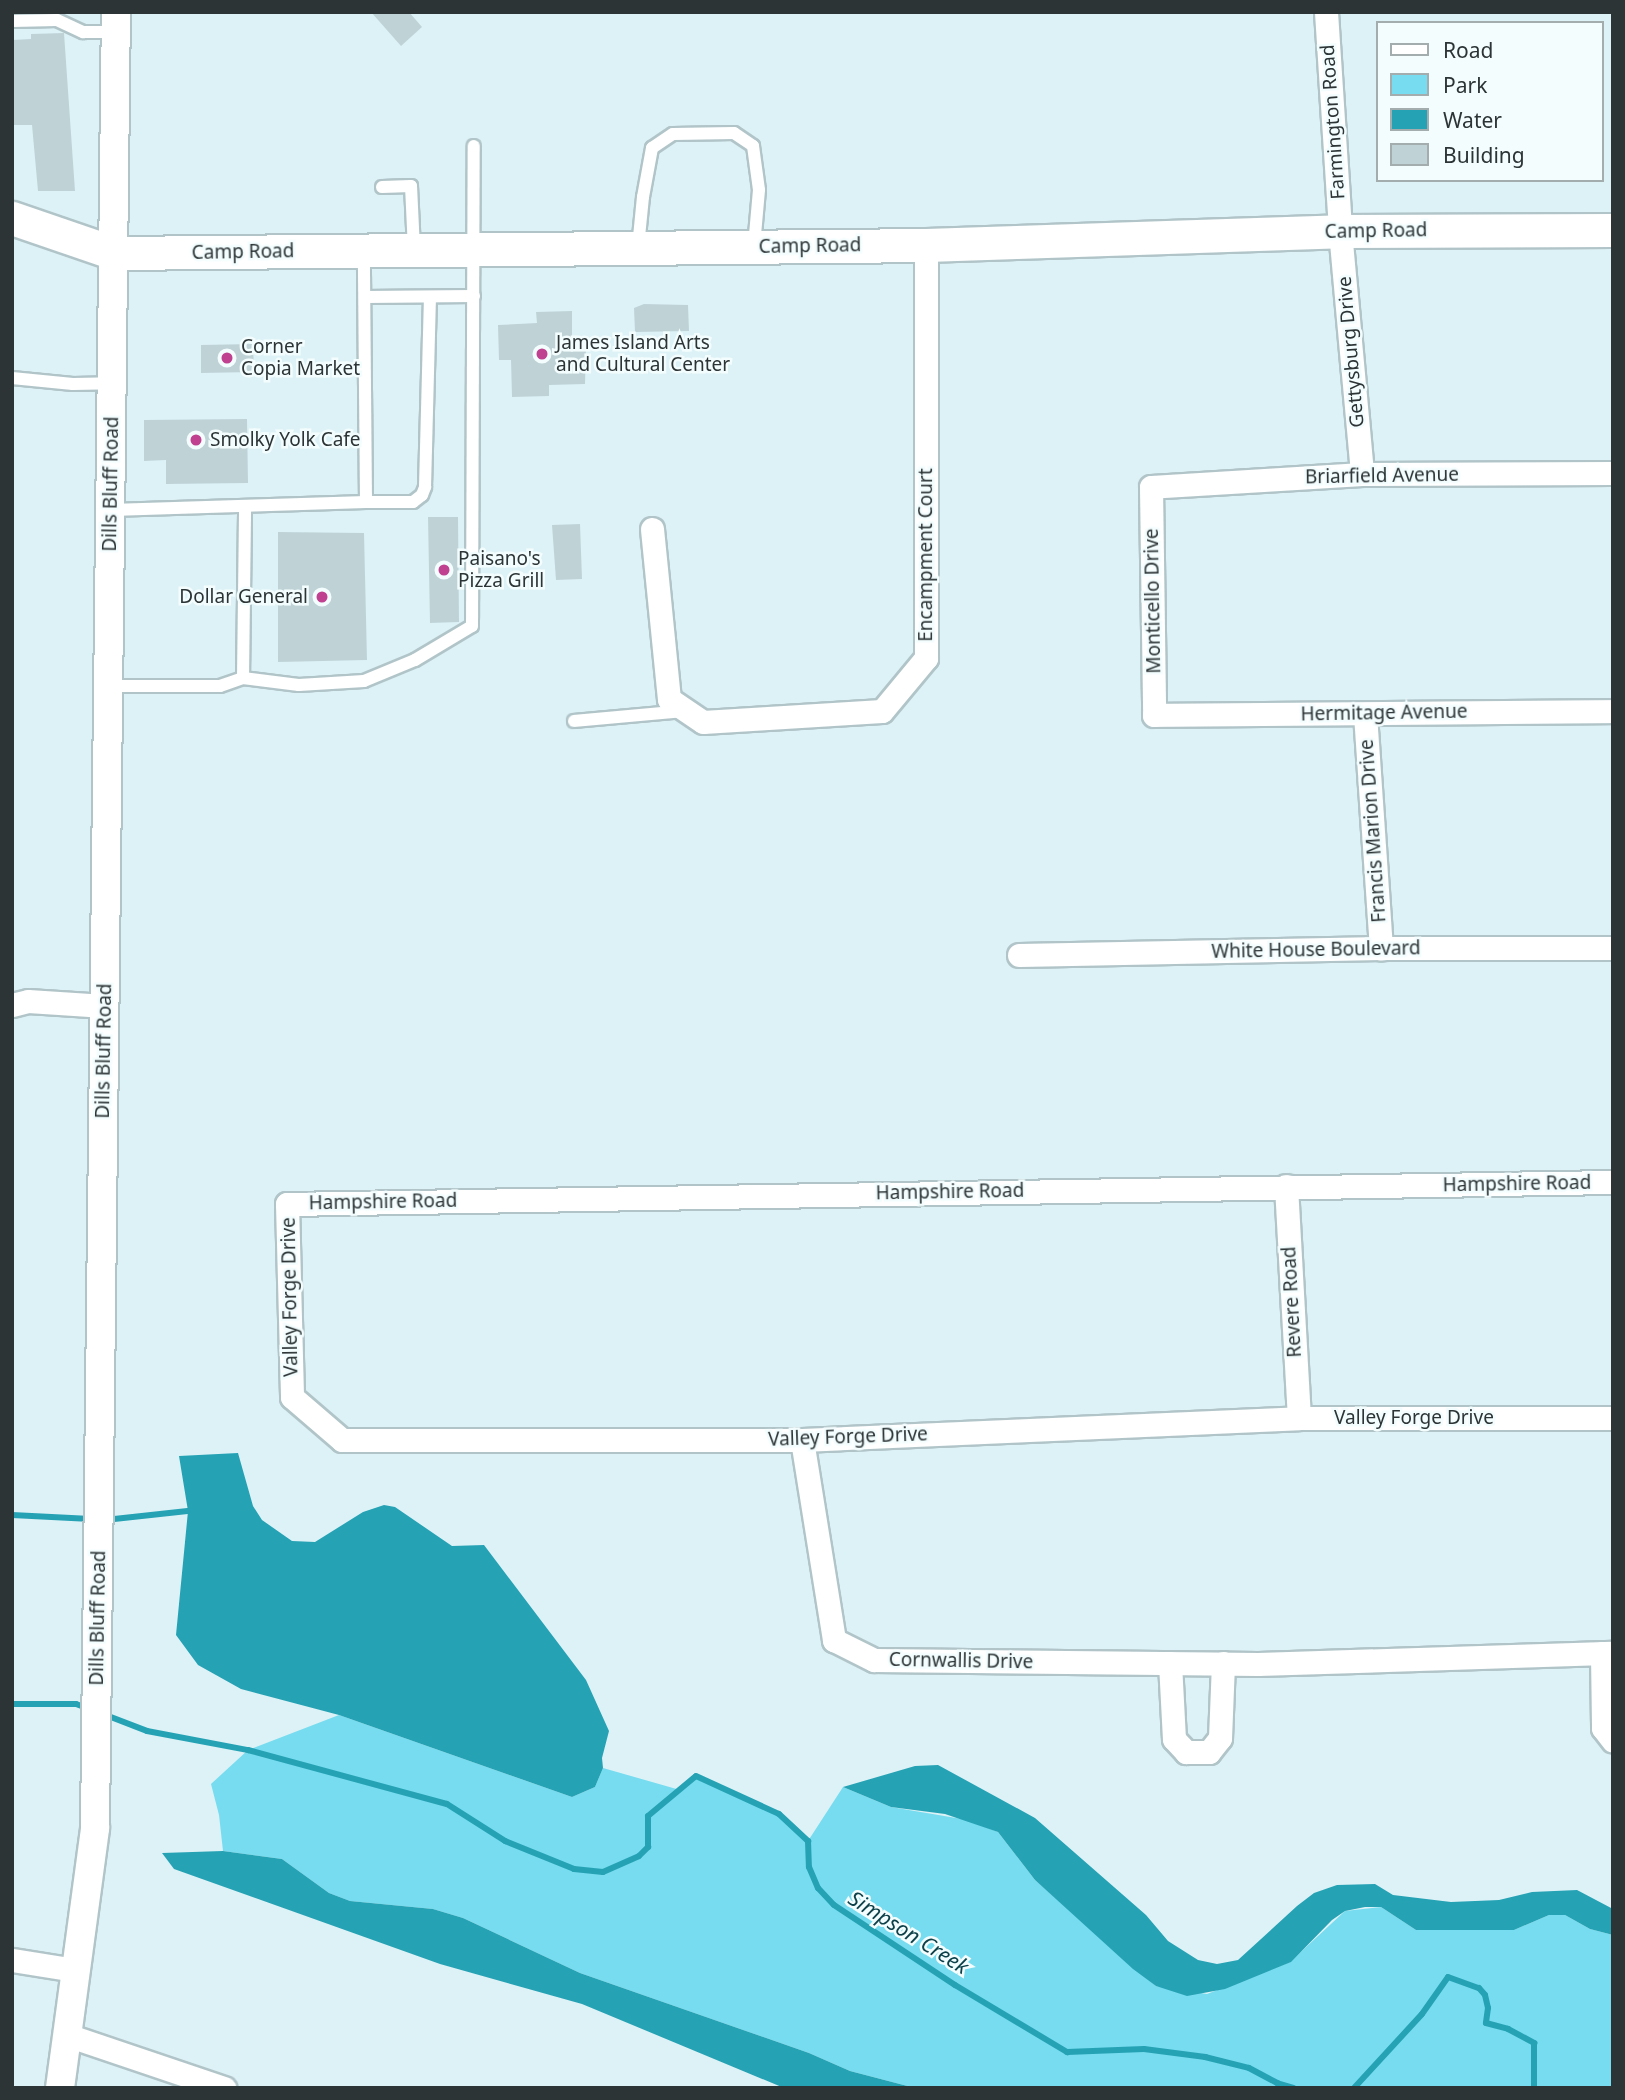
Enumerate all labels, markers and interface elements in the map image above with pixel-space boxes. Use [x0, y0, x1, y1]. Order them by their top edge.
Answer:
legend [1376, 21, 1604, 182]
text: Road [1443, 36, 1493, 64]
street label: Farmington Road [1316, 44, 1350, 200]
text: Park [1443, 71, 1487, 99]
text: Water [1443, 106, 1502, 134]
text: Building [1443, 141, 1525, 169]
street label: Camp Road [1324, 219, 1428, 243]
street label: Camp Road [758, 234, 862, 258]
street label: Camp Road [191, 240, 295, 264]
street label: Gettysburg Drive [1333, 275, 1369, 429]
place label: James Island Arts and Cultural Center [556, 332, 730, 376]
place label: Corner Copia Market [241, 336, 360, 380]
marker: James Island Arts and Cultural Center [534, 346, 550, 362]
marker: Corner Copia Market [219, 350, 235, 366]
street label: Dills Bluff Road [98, 416, 124, 552]
place label: Smolky Yolk Cafe [210, 429, 361, 451]
marker: Smolky Yolk Cafe [188, 432, 204, 448]
street label: Briarfield Avenue [1305, 463, 1459, 489]
street label: Encampment Court [915, 468, 937, 642]
street label: Monticello Drive [1140, 528, 1166, 674]
place label: Paisano's Pizza Grill [458, 548, 544, 592]
marker: Paisano's Pizza Grill [436, 562, 452, 578]
place label: Dollar General [179, 586, 308, 608]
marker: Dollar General [314, 589, 330, 605]
street label: Hermitage Avenue [1300, 700, 1468, 726]
street label: Francis Marion Drive [1355, 739, 1391, 923]
street label: White House Boulevard [1211, 937, 1421, 963]
street label: Dills Bluff Road [91, 983, 117, 1119]
street label: Hampshire Road [1442, 1171, 1592, 1197]
street label: Hampshire Road [875, 1179, 1025, 1205]
street label: Hampshire Road [308, 1189, 458, 1215]
street label: Valley Forge Drive [277, 1217, 303, 1377]
street label: Revere Road [1278, 1246, 1306, 1358]
street label: Valley Forge Drive [1334, 1407, 1494, 1429]
street label: Valley Forge Drive [768, 1423, 928, 1451]
street label: Dills Bluff Road [85, 1550, 111, 1686]
street label: Cornwallis Drive [889, 1648, 1033, 1674]
water label: Simpson Creek [844, 1885, 974, 1979]

